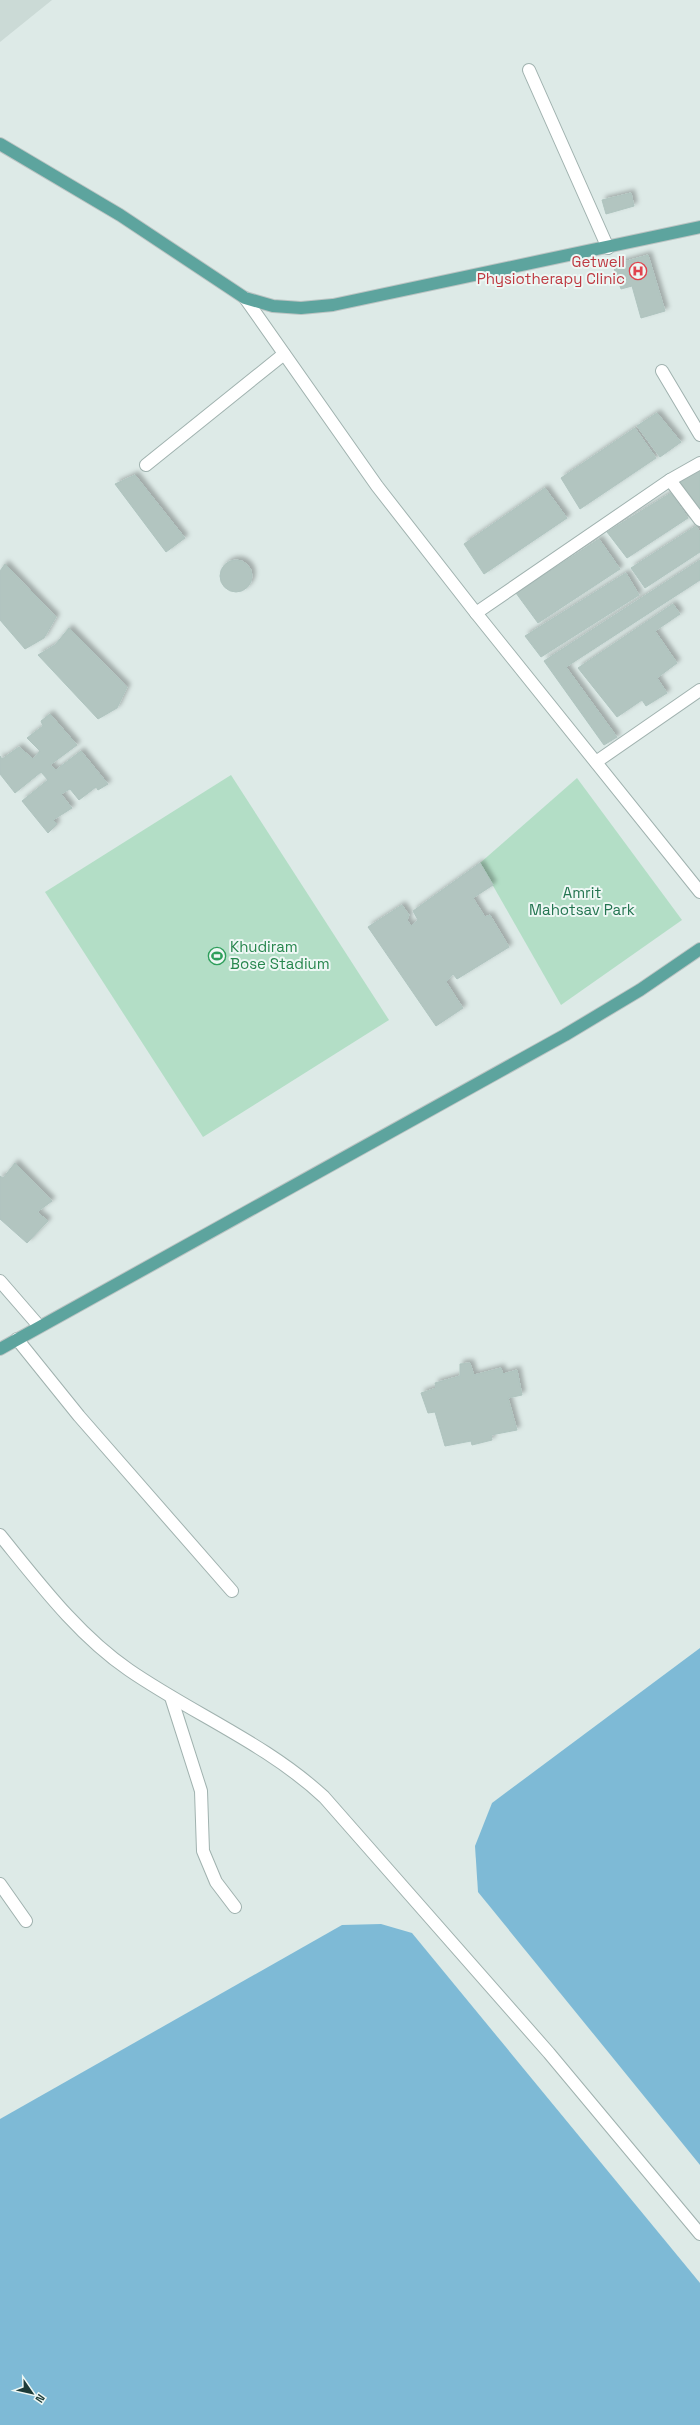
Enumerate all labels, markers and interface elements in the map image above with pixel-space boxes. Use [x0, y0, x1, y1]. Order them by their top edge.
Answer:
place label: Getwell Physiotherapy Clinic [477, 252, 625, 288]
hospital icon: Getwell Physiotherapy Clinic [628, 261, 648, 281]
park label: Amrit Mahotsav Park [529, 883, 635, 919]
place label: Khudiram Bose Stadium [230, 937, 330, 973]
sports icon: Khudiram Bose Stadium [207, 946, 227, 966]
north arrow [12, 2373, 52, 2413]
text: N [32, 2392, 48, 2406]

